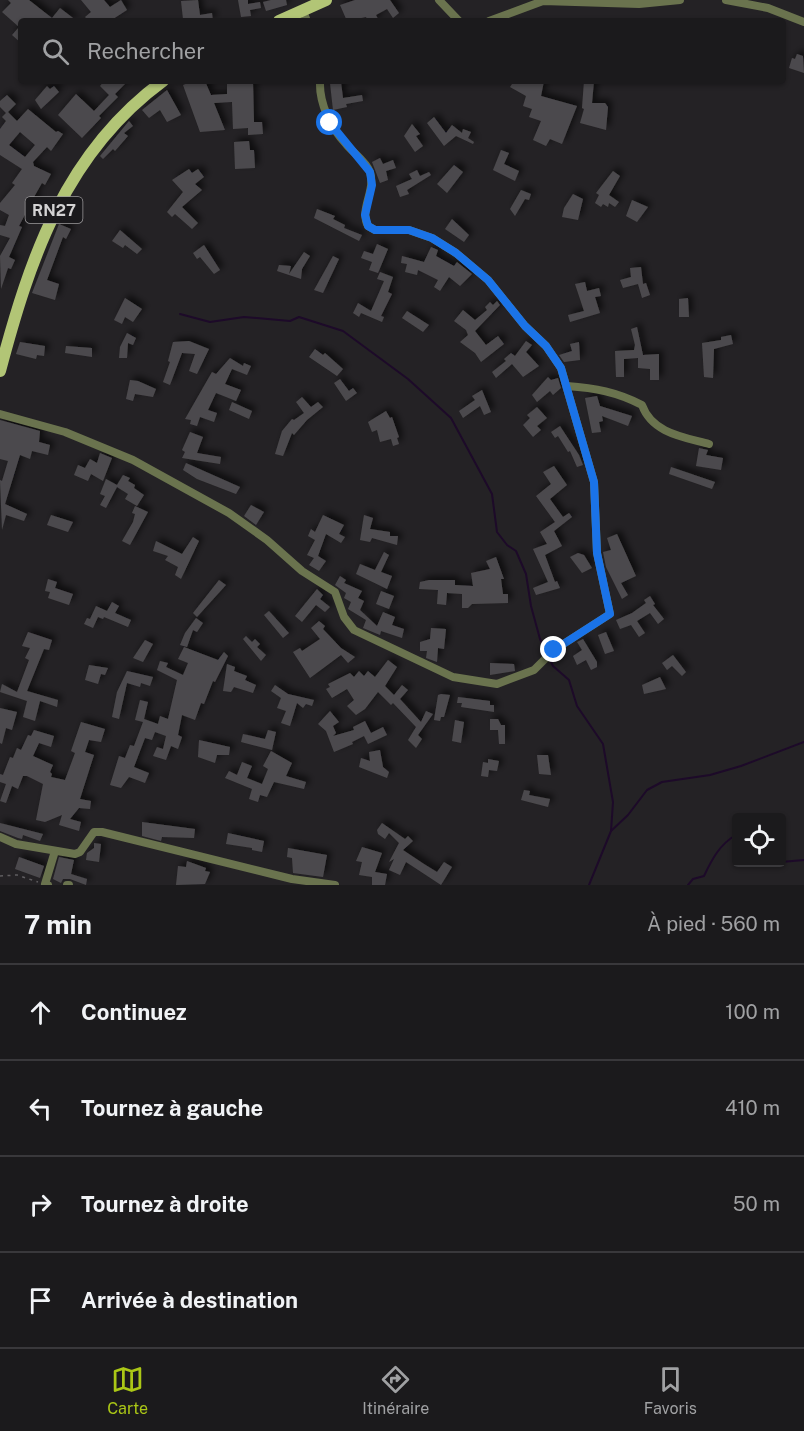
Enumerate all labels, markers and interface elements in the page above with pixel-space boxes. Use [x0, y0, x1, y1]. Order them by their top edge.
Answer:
search box [18, 18, 786, 84]
icon: search [39, 35, 72, 68]
text: Rechercher [87, 38, 205, 64]
route start [316, 109, 342, 135]
road number: RN27 [26, 197, 82, 223]
route end [540, 636, 566, 662]
map controls [732, 813, 786, 867]
button: locate [732, 813, 786, 867]
text: 7 min [24, 909, 92, 940]
text: À pied · 560 m [647, 912, 780, 936]
icon: ahead [24, 996, 57, 1029]
text: Continuez [81, 999, 187, 1025]
text: 100 m [725, 1000, 780, 1024]
icon: left [24, 1092, 57, 1125]
text: Tournez à gauche [81, 1095, 263, 1121]
text: 410 m [725, 1096, 780, 1120]
icon: right [24, 1188, 57, 1221]
text: Tournez à droite [81, 1191, 249, 1217]
text: 50 m [733, 1192, 780, 1216]
icon: arrive [24, 1284, 57, 1317]
text: Arrivée à destination [81, 1287, 298, 1313]
tab: Carte [107, 1363, 148, 1418]
tab: Itinéraire [362, 1363, 429, 1418]
tab: Favoris [644, 1363, 697, 1418]

